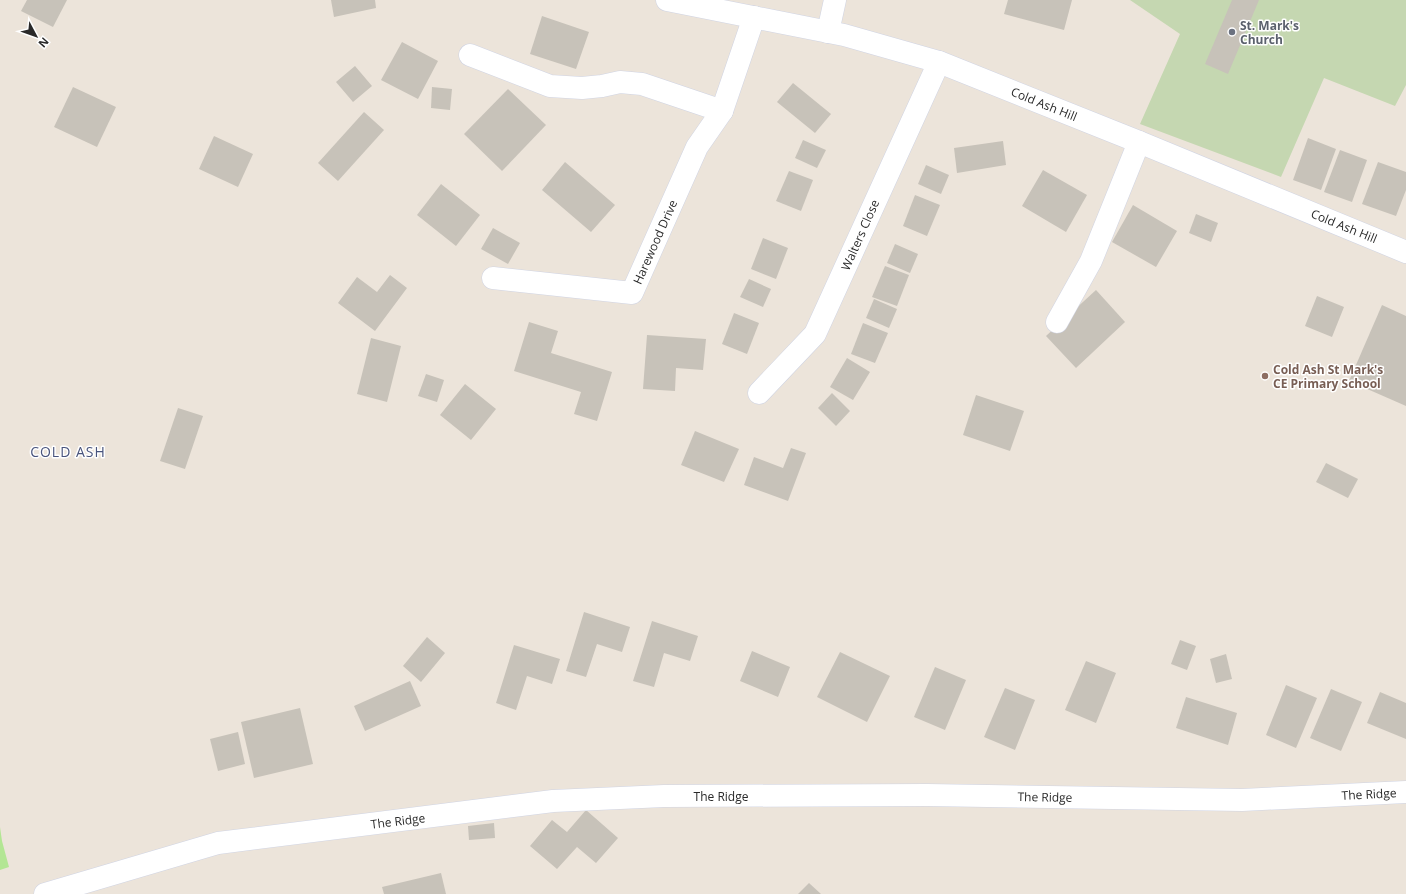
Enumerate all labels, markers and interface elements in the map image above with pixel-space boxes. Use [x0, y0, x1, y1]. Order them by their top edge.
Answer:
north arrow [16, 16, 56, 56]
place label: St. Mark's Church [1240, 17, 1299, 48]
marker: St. Mark's Church [1227, 27, 1237, 37]
text: N [35, 35, 53, 51]
street label: Cold Ash Hill [1008, 83, 1080, 125]
street label: Harewood Drive [629, 197, 681, 287]
street label: Walters Close [837, 197, 883, 273]
street label: Cold Ash Hill [1308, 205, 1380, 247]
place label: Cold Ash St Mark's CE Primary School [1273, 361, 1383, 392]
marker: Cold Ash St Mark's CE Primary School [1260, 371, 1270, 381]
district label: COLD ASH [30, 442, 106, 461]
street label: The Ridge [1341, 784, 1397, 804]
street label: The Ridge [694, 788, 749, 805]
street label: The Ridge [1017, 788, 1073, 806]
street label: The Ridge [370, 809, 427, 833]

